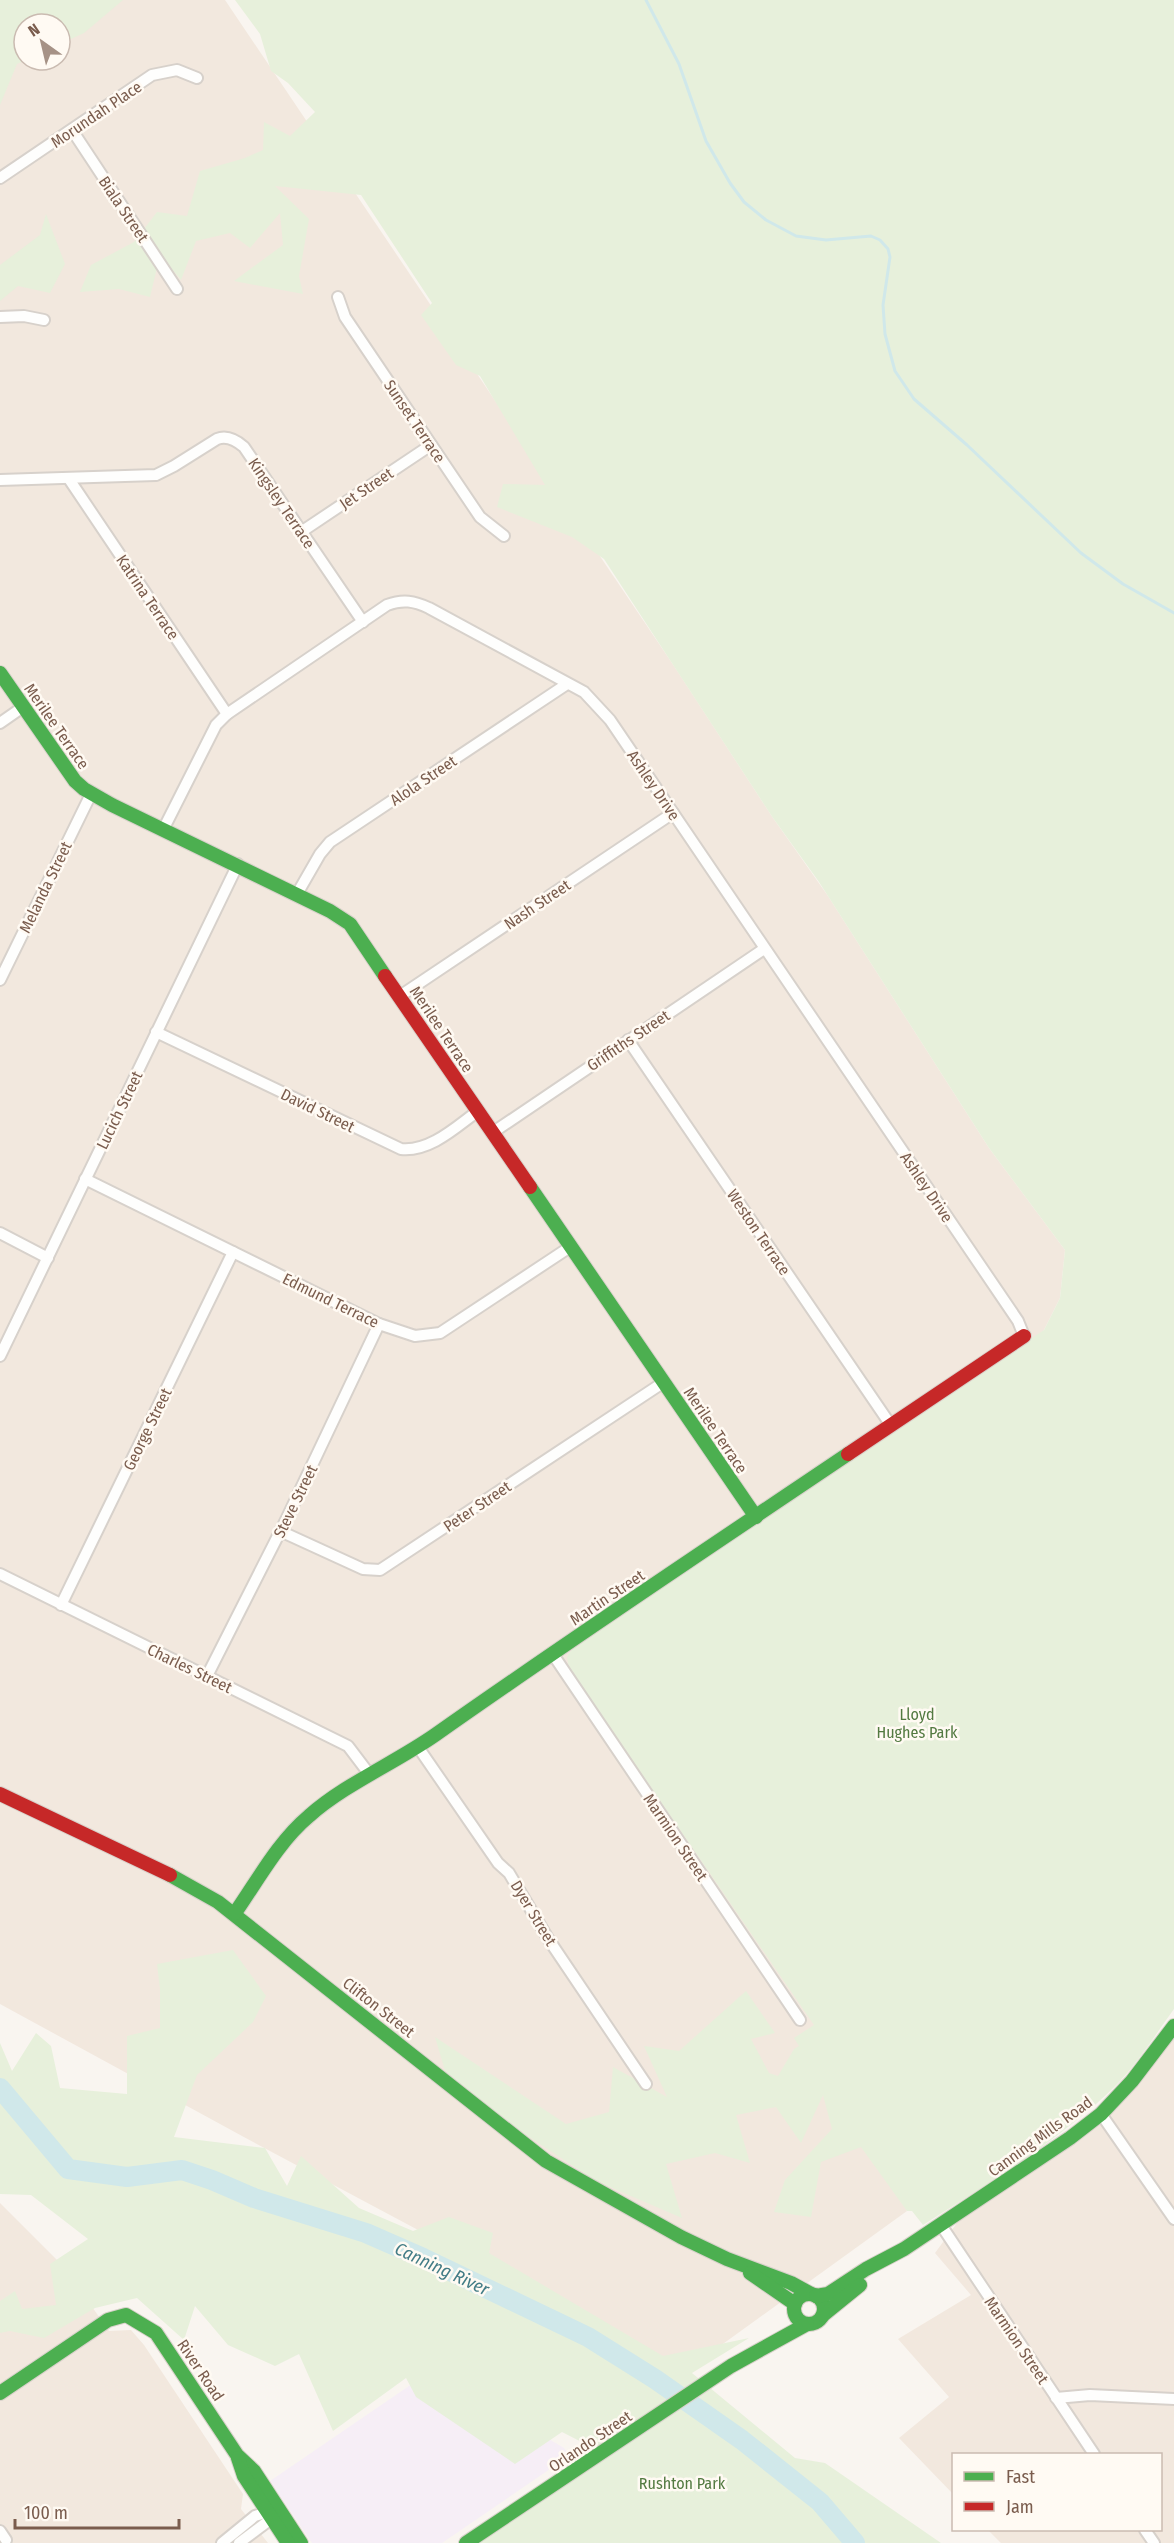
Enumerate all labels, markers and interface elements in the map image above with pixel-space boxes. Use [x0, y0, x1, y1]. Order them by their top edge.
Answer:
north arrow [12, 12, 72, 72]
text: N [25, 19, 43, 41]
street label: Morundah Place [47, 77, 145, 152]
street label: Biala Street [95, 173, 153, 247]
street label: Sunset Terrace [380, 376, 449, 466]
street label: Kingsley Terrace [244, 454, 319, 552]
street label: Jet Street [336, 463, 397, 513]
street label: Katrina Terrace [112, 551, 183, 643]
street label: Merilee Terrace [20, 680, 93, 773]
street label: Ashley Drive [623, 747, 684, 824]
street label: Alola Street [386, 751, 461, 810]
street label: Melanda Street [15, 838, 76, 936]
street label: Nash Street [501, 875, 575, 933]
street label: Merilee Terrace [406, 983, 477, 1076]
street label: Griffiths Street [583, 1005, 674, 1075]
street label: Lucich Street [92, 1067, 147, 1152]
street label: David Street [278, 1084, 358, 1137]
street label: Ashley Drive [896, 1149, 957, 1226]
street label: Weston Terrace [723, 1186, 794, 1279]
street label: Edmund Terrace [280, 1269, 382, 1332]
street label: George Street [119, 1384, 176, 1473]
street label: Merilee Terrace [680, 1384, 751, 1477]
street label: Steve Street [270, 1461, 322, 1541]
street label: Peter Street [440, 1476, 515, 1536]
street label: Martin Street [566, 1565, 649, 1629]
street label: Charles Street [144, 1640, 236, 1697]
park label: Lloyd Hughes Park [877, 1705, 958, 1742]
street label: Marmion Street [639, 1790, 712, 1885]
street label: Dyer Street [507, 1877, 561, 1950]
street label: Clifton Street [339, 1973, 419, 2042]
street label: Canning Mills Road [985, 2092, 1096, 2181]
water label: Canning River [391, 2238, 493, 2301]
street label: Marmion Street [980, 2293, 1053, 2388]
street label: River Road [173, 2336, 228, 2405]
street label: Orlando Street [545, 2406, 636, 2476]
legend [952, 2453, 1162, 2531]
text: Fast [1006, 2466, 1035, 2488]
park label: Rushton Park [639, 2474, 726, 2493]
scale bar [15, 2492, 178, 2530]
text: Jam [1006, 2496, 1034, 2518]
text: 100 m [24, 2502, 68, 2524]

